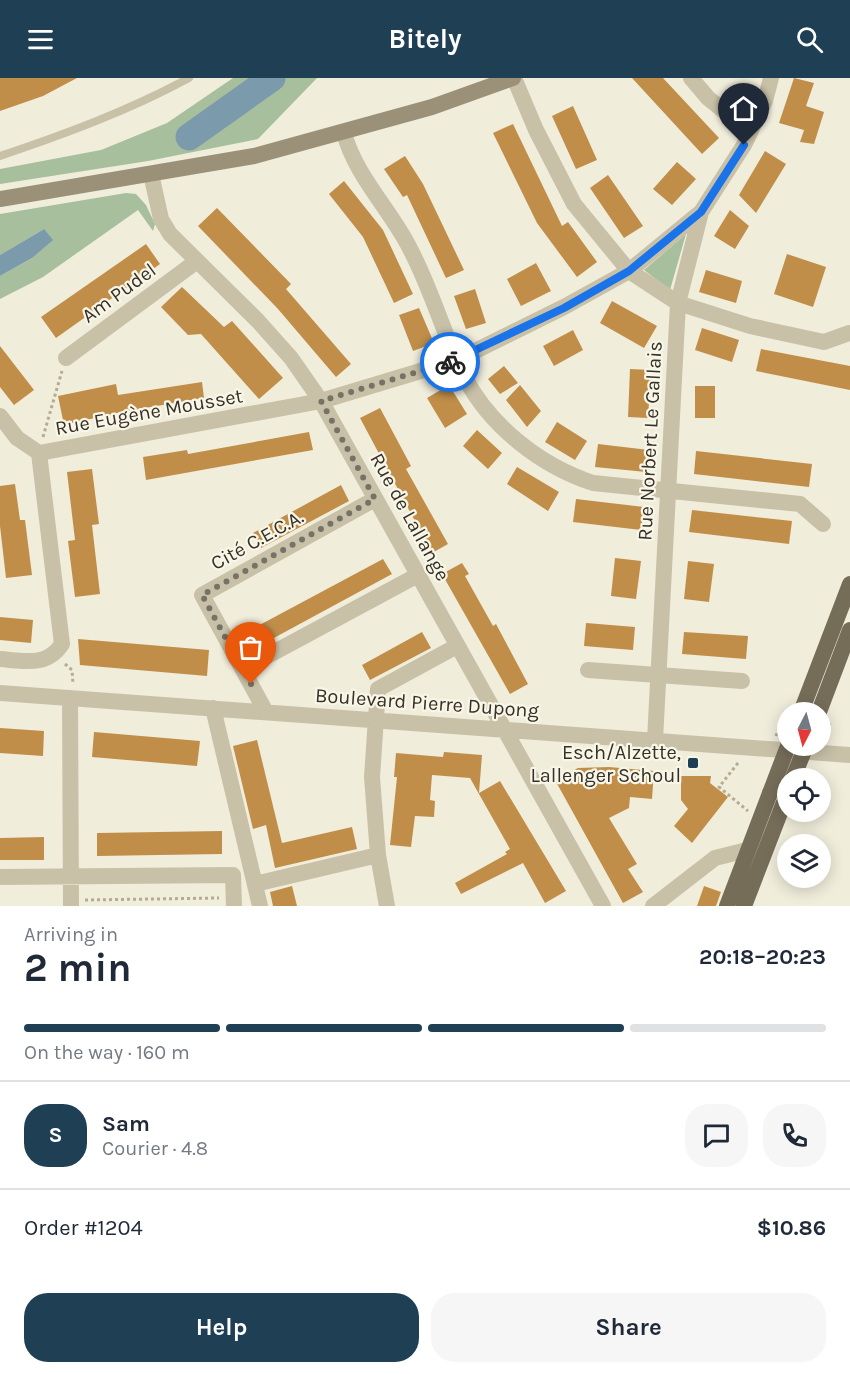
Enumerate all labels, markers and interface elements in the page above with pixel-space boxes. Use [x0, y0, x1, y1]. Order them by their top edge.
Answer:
icon: menu [24, 23, 57, 56]
text: Bitely [388, 23, 462, 55]
icon: search [793, 23, 826, 56]
pin [718, 83, 769, 145]
icon: home [727, 92, 760, 125]
street label: Am Pudel [78, 258, 160, 328]
courier [420, 332, 480, 392]
street label: Rue Norbert Le Gallais [633, 341, 667, 541]
icon: bike [434, 346, 467, 379]
street label: Rue Eugène Mousset [53, 384, 245, 440]
street label: Rue de Lallange [365, 449, 455, 585]
street label: Cité C.E.C.A. [207, 505, 307, 575]
pin [225, 622, 276, 684]
icon: bag [234, 631, 267, 664]
street label: Boulevard Pierre Dupong [314, 684, 540, 722]
north arrow [777, 702, 831, 756]
map controls [777, 702, 831, 888]
place label: Esch/Alzette, Lallenger Schoul [530, 741, 681, 787]
marker: Esch/Alzette, Lallenger Schoul [686, 756, 700, 770]
button: locate [777, 768, 831, 822]
button: layers [777, 834, 831, 888]
text: Arriving in [24, 923, 118, 946]
text: 20:18–20:23 [699, 944, 826, 970]
text: 2 min [24, 945, 132, 991]
text: On the way · 160 m [24, 1041, 190, 1064]
button: chat [685, 1104, 748, 1167]
button: phone [763, 1104, 826, 1167]
text: Sam [102, 1111, 150, 1137]
text: S [48, 1122, 63, 1148]
text: Courier · 4.8 [102, 1137, 208, 1160]
text: Order #1204 [24, 1215, 143, 1241]
text: $10.86 [757, 1215, 826, 1241]
button: Help [24, 1293, 419, 1362]
button: Share [431, 1293, 826, 1362]

